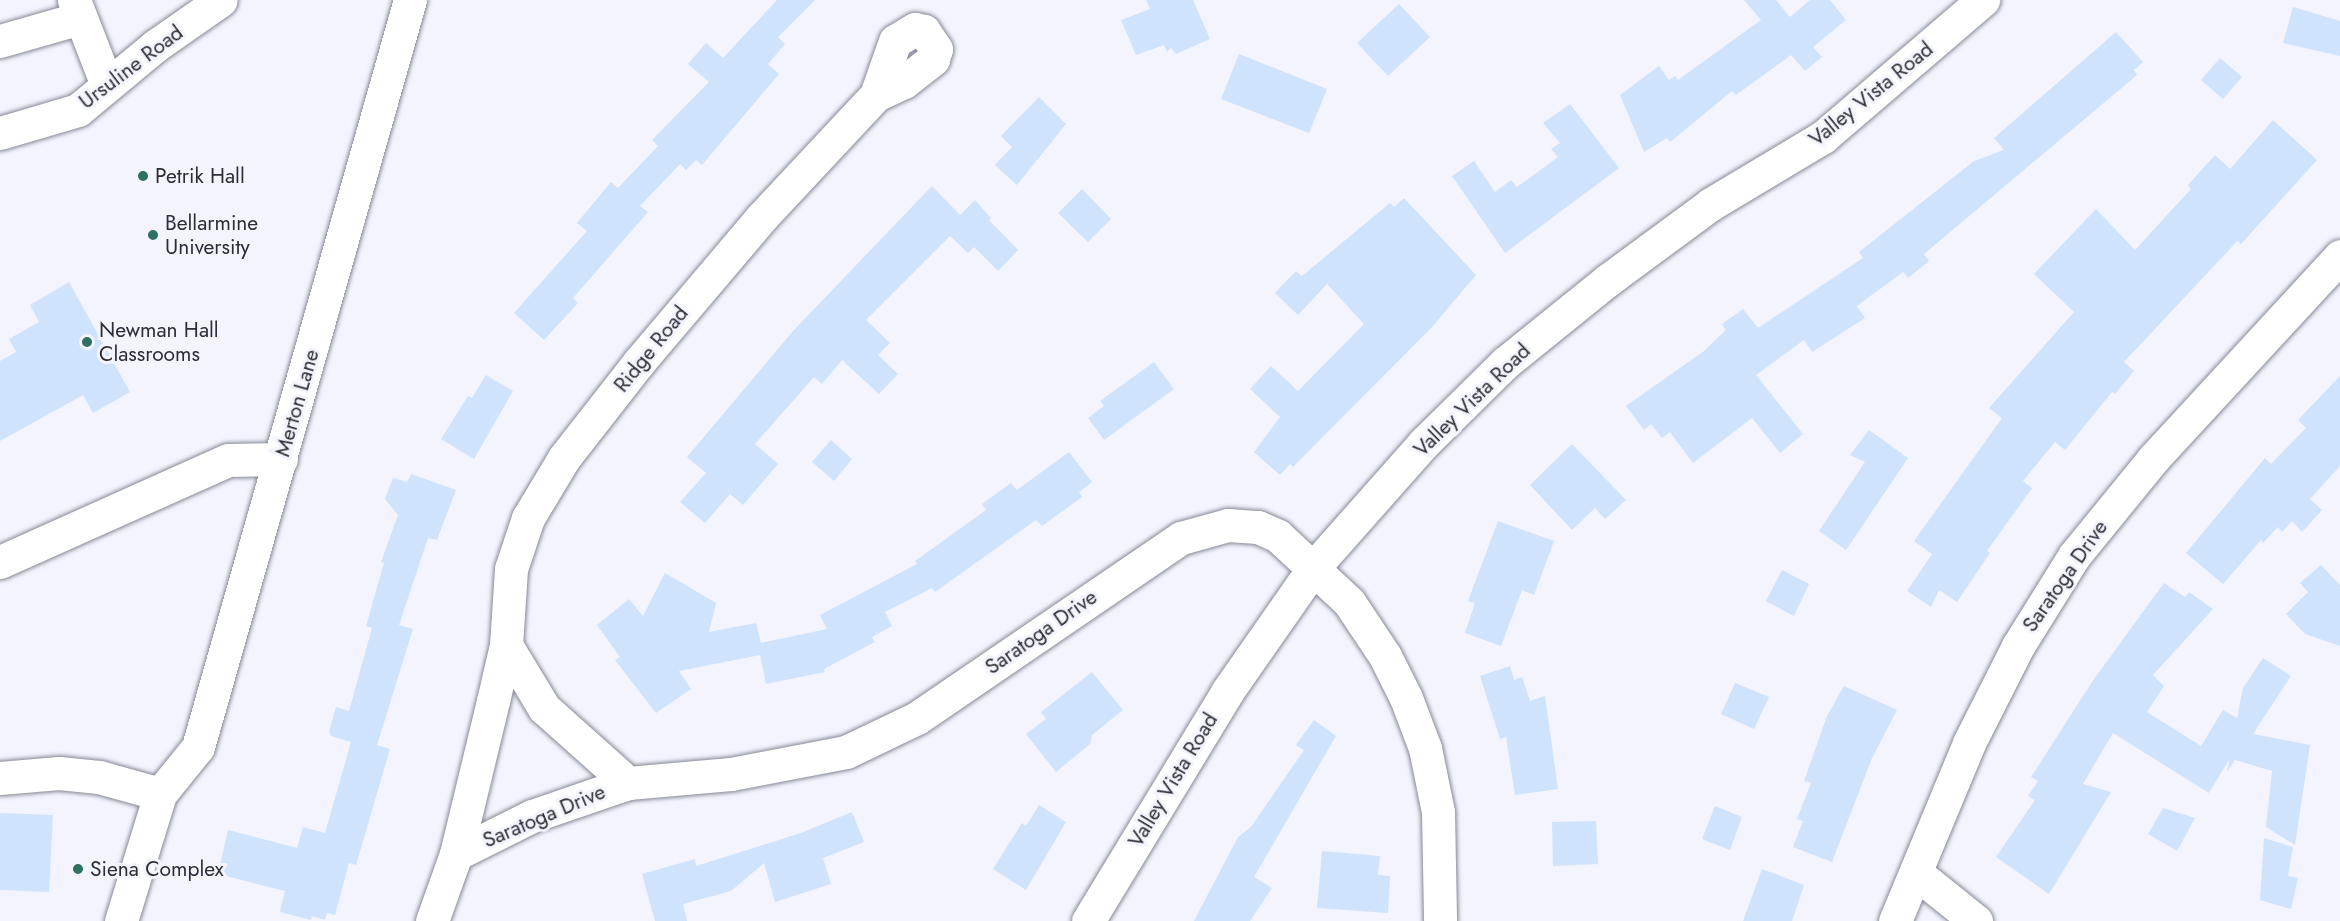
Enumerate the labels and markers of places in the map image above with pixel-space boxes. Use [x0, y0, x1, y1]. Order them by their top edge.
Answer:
place label: Petrik Hall [155, 163, 245, 189]
marker: Petrik Hall [136, 169, 150, 183]
place label: Bellarmine University [165, 210, 258, 260]
marker: Bellarmine University [146, 228, 160, 242]
place label: Newman Hall Classrooms [99, 317, 219, 367]
marker: Newman Hall Classrooms [80, 335, 94, 349]
place label: Siena Complex [90, 856, 224, 882]
marker: Siena Complex [71, 862, 85, 876]

